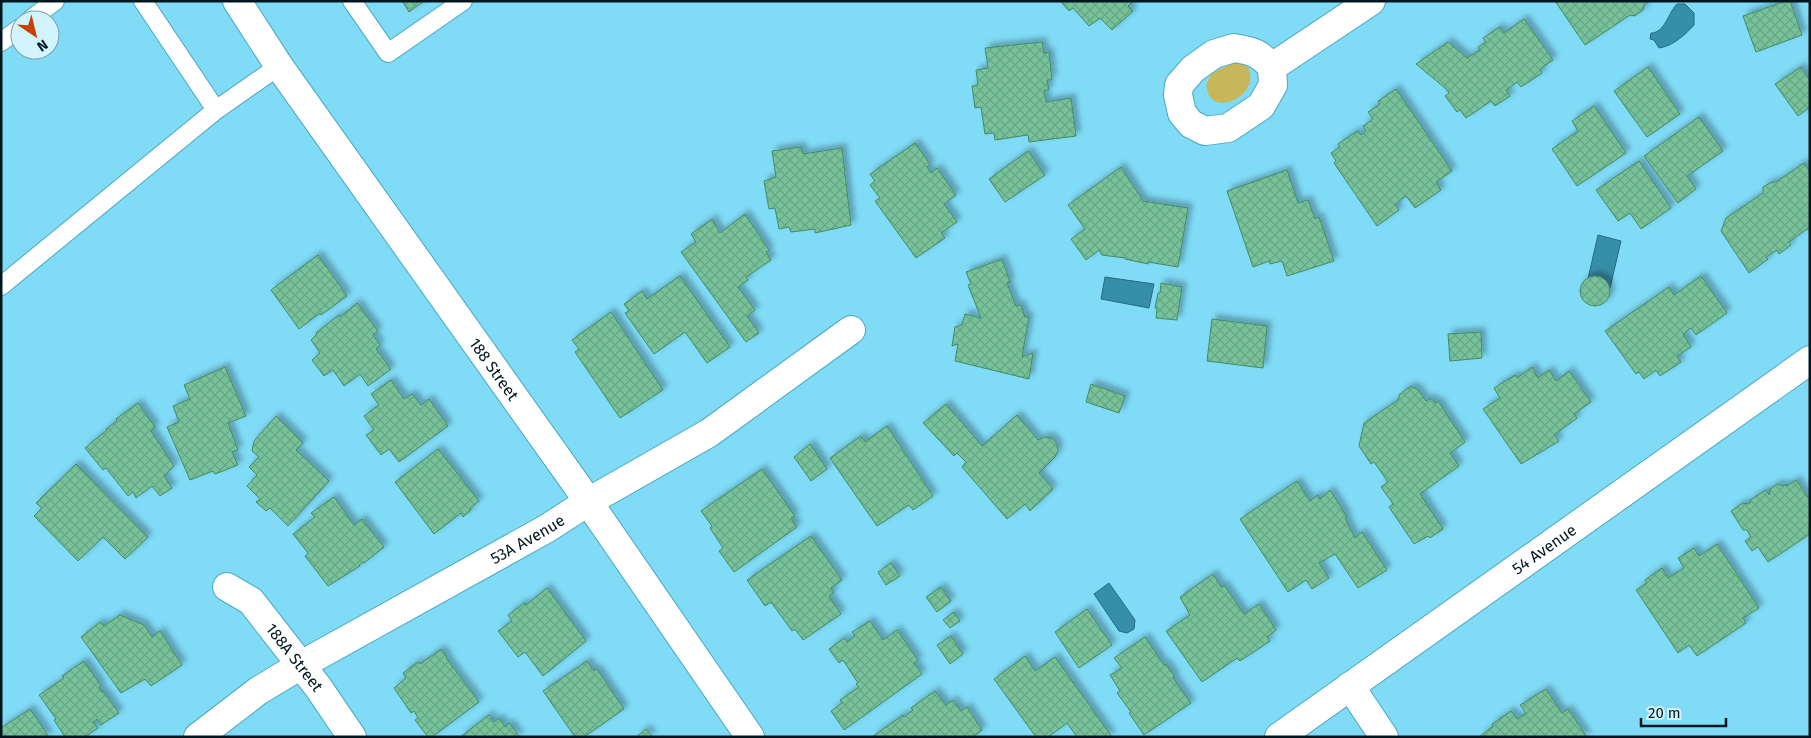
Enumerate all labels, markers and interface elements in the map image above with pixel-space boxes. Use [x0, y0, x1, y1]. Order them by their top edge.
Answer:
north arrow [10, 10, 60, 60]
text: N [33, 36, 51, 55]
street label: 188 Street [466, 334, 523, 404]
street label: 53A Avenue [487, 510, 568, 568]
street label: 54 Avenue [1508, 520, 1580, 578]
street label: 188A Street [262, 619, 328, 695]
scale bar [1641, 696, 1726, 728]
text: 20 m [1648, 704, 1681, 722]

